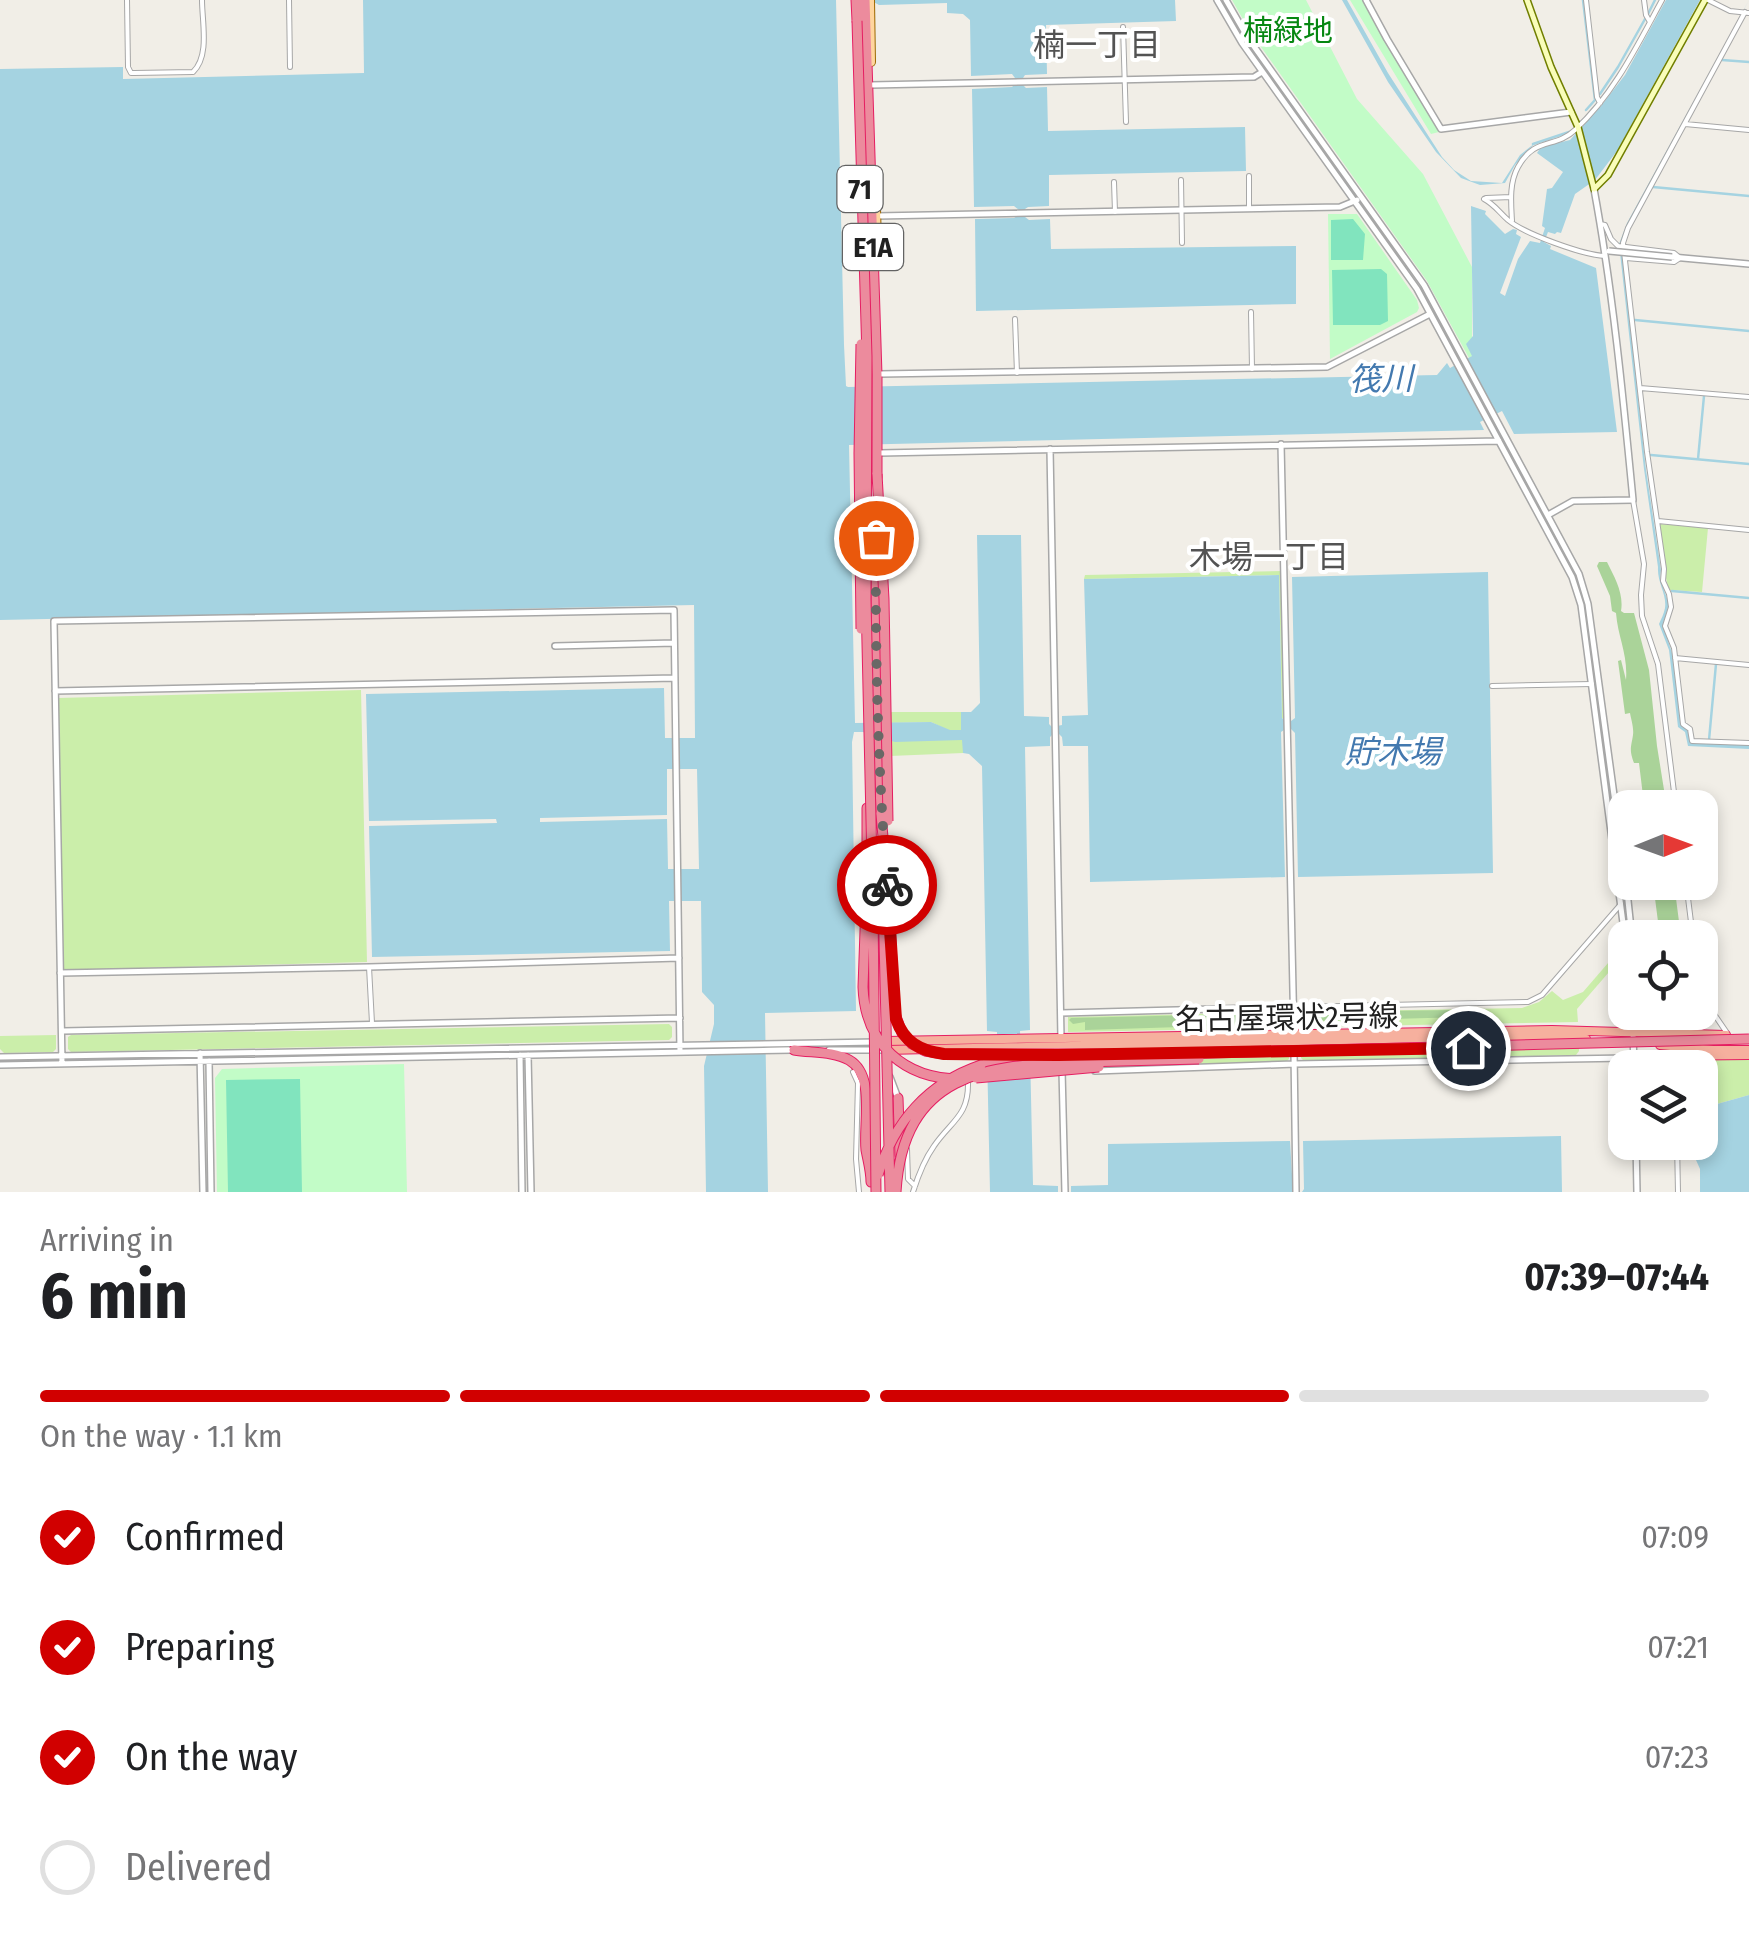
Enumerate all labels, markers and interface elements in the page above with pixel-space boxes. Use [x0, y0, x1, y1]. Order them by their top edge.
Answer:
park label: 楠緑地 [1243, 13, 1333, 49]
district label: 楠一丁目 [1033, 26, 1161, 64]
road number: 71 [838, 166, 882, 212]
road number: E1A [843, 224, 903, 270]
water label: 筏川 [1349, 359, 1416, 399]
pin [834, 496, 919, 581]
icon: bag [849, 511, 904, 566]
district label: 木場一丁目 [1189, 538, 1349, 576]
water label: 貯木場 [1345, 733, 1444, 771]
north arrow [1608, 790, 1718, 900]
map controls [1608, 790, 1718, 1160]
courier [837, 835, 937, 935]
icon: bike [860, 858, 915, 913]
button: locate [1608, 920, 1718, 1030]
street label: 名古屋環状2号線 [1175, 998, 1399, 1038]
pin [1426, 1006, 1511, 1091]
icon: home [1441, 1021, 1496, 1076]
button: layers [1608, 1050, 1718, 1160]
text: Arriving in [40, 1221, 174, 1259]
text: 07:39–07:44 [1524, 1254, 1709, 1300]
text: 6 min [40, 1257, 188, 1335]
text: On the way · 1.1 km [40, 1417, 283, 1455]
icon: check [40, 1510, 95, 1565]
text: Confirmed [125, 1514, 285, 1560]
text: 07:09 [1641, 1518, 1709, 1556]
icon: check [40, 1620, 95, 1675]
text: Preparing [125, 1624, 274, 1670]
text: 07:21 [1647, 1628, 1709, 1666]
icon: check [40, 1730, 95, 1785]
text: On the way [125, 1734, 297, 1780]
text: 07:23 [1645, 1738, 1709, 1776]
text: Delivered [125, 1844, 272, 1890]

